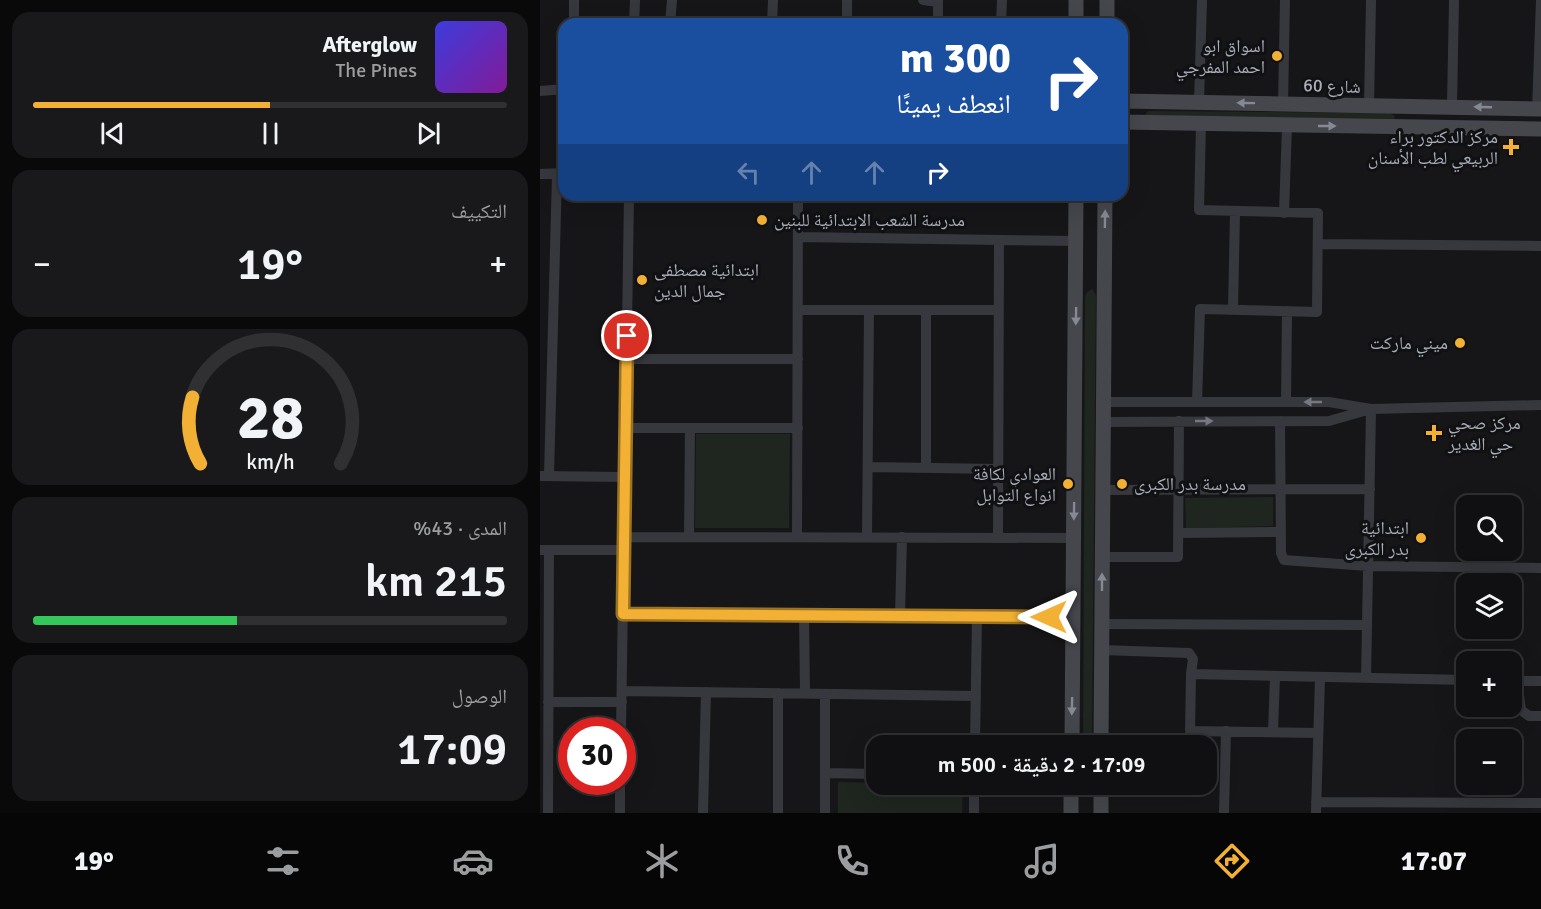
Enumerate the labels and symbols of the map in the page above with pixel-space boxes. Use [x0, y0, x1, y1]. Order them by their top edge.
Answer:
place label: اسواق ابو احمد المفرجي [1176, 35, 1265, 82]
marker: اسواق ابو احمد المفرجي [1270, 49, 1284, 63]
street label: شارع 60 [1303, 74, 1361, 98]
one-way arrow [1236, 98, 1255, 108]
one-way arrow [1473, 102, 1492, 111]
one-way arrow [1318, 121, 1337, 131]
place label: مركز الدكتور براء الربيعي لطب الأسنان [1368, 126, 1498, 173]
marker: مركز الدكتور براء الربيعي لطب الأسنان [1502, 138, 1520, 156]
place label: مدرسة الشعب الابتدائية للبنين [774, 209, 965, 231]
one-way arrow [1100, 210, 1110, 229]
marker: مدرسة الشعب الابتدائية للبنين [755, 213, 769, 227]
place label: ابتدائية مصطفى جمال الدين [654, 259, 759, 302]
marker: ابتدائية مصطفى جمال الدين [635, 273, 649, 287]
one-way arrow [1071, 307, 1080, 326]
pin [601, 310, 652, 361]
place label: ميني ماركت [1370, 332, 1448, 358]
marker: ميني ماركت [1453, 336, 1467, 350]
one-way arrow [1304, 397, 1323, 407]
place label: مركز صحي حي الغدير [1447, 412, 1521, 459]
one-way arrow [1195, 416, 1214, 426]
marker: مركز صحي حي الغدير [1425, 424, 1443, 442]
place label: العوادي لكافة انواع التوابل [973, 463, 1056, 506]
place label: مدرسة بدر الكبرى [1134, 473, 1246, 495]
marker: العوادي لكافة انواع التوابل [1061, 477, 1075, 491]
marker: مدرسة بدر الكبرى [1115, 477, 1129, 491]
one-way arrow [1069, 502, 1079, 521]
place label: ابتدائية بدر الكبرى [1345, 517, 1409, 560]
marker: ابتدائية بدر الكبرى [1414, 531, 1428, 545]
one-way arrow [1097, 573, 1107, 592]
position arrow [1017, 585, 1081, 649]
one-way arrow [1067, 697, 1077, 716]
speed limit sign: 30 [558, 717, 636, 795]

